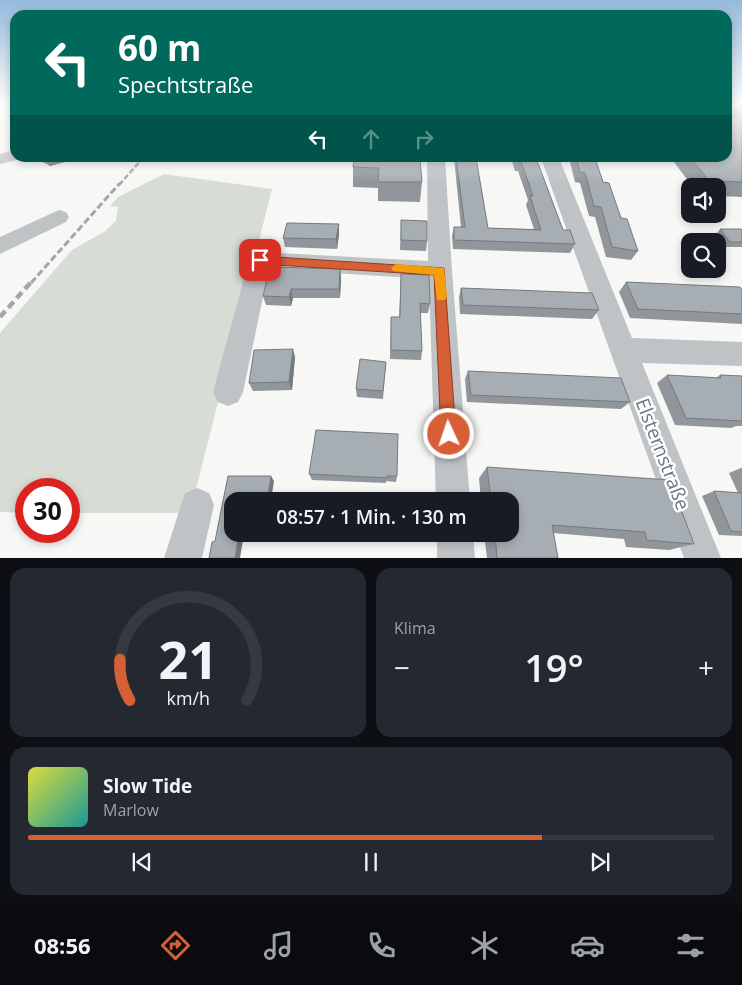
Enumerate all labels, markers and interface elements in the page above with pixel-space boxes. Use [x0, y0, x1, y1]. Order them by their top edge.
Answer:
text: 60 m [118, 24, 201, 71]
icon: left [35, 30, 100, 95]
text: Spechtstraße [118, 69, 253, 99]
icon: left [304, 125, 332, 153]
icon: ahead [357, 125, 385, 153]
icon: right [410, 125, 438, 153]
map controls [681, 178, 726, 278]
button: sound [681, 178, 726, 223]
button: search [681, 233, 726, 278]
pin [239, 239, 281, 281]
icon: arrive [246, 246, 274, 274]
street label: Elsternstraße [630, 394, 696, 514]
position arrow [422, 407, 474, 459]
speed limit sign: 30 [15, 478, 80, 543]
text: 08:57 · 1 Min. · 130 m [276, 504, 467, 530]
text: Klima [394, 617, 436, 639]
text: 21 [158, 623, 218, 694]
text: 19° [524, 641, 584, 693]
text: − [394, 648, 410, 686]
text: + [698, 648, 714, 686]
text: km/h [166, 686, 210, 710]
text: Slow Tide [103, 773, 192, 799]
text: Marlow [103, 799, 159, 821]
icon: previous [128, 848, 156, 876]
icon: pause [357, 848, 385, 876]
icon: next [586, 848, 614, 876]
icon: directions [158, 928, 193, 963]
icon: music [261, 928, 296, 963]
icon: phone [364, 928, 399, 963]
icon: climate [467, 928, 502, 963]
icon: car [570, 928, 605, 963]
icon: filters [673, 928, 708, 963]
text: 08:56 [34, 930, 91, 960]

